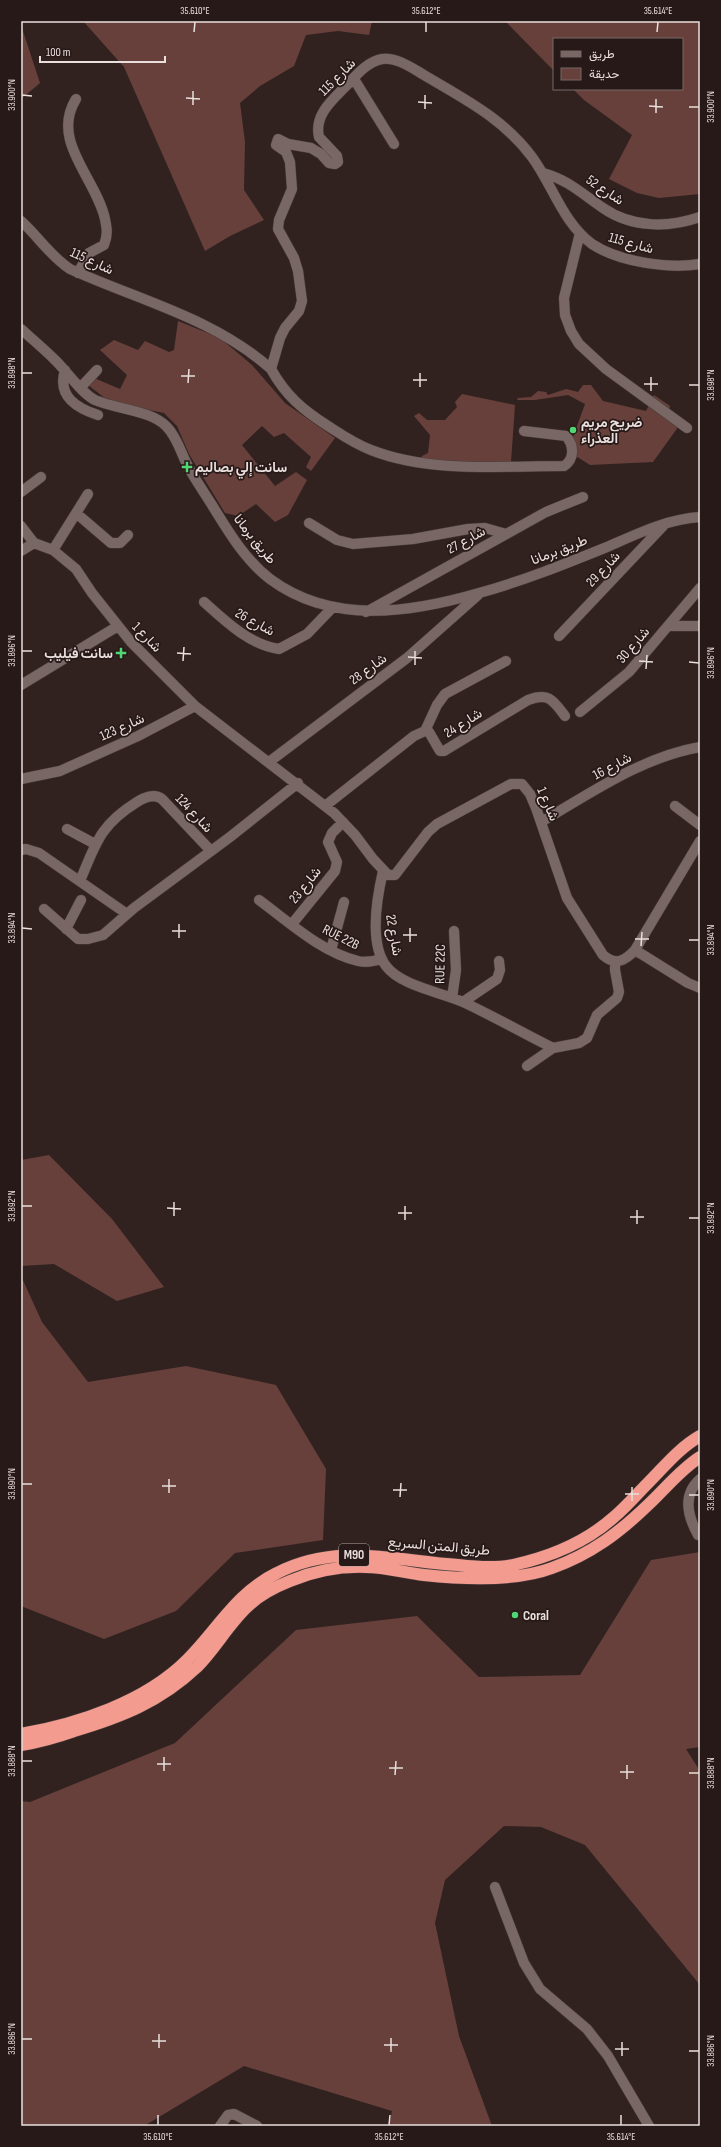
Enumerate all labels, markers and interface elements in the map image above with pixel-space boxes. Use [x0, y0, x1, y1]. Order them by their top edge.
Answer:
text: 35.610°E [180, 5, 210, 17]
text: 35.612°E [411, 5, 441, 17]
text: 35.614°E [644, 5, 672, 17]
scale bar [40, 38, 165, 64]
legend [553, 38, 683, 90]
text: 100 m [46, 45, 71, 60]
text: طريق [589, 47, 615, 62]
street label: شارع 115 [315, 55, 361, 101]
text: حديقة [589, 67, 619, 82]
text: 33.900°N [6, 79, 18, 111]
text: 33.900°N [705, 91, 717, 123]
street label: شارع 52 [582, 171, 627, 210]
street label: شارع 115 [606, 229, 655, 259]
street label: شارع 115 [67, 244, 116, 280]
text: 33.898°N [6, 357, 18, 389]
text: 33.898°N [705, 369, 717, 401]
place label: ضريح مريم العذراء [581, 414, 642, 447]
marker: ضريح مريم العذراء [568, 425, 578, 435]
place label: سانت إلي بصاليم [195, 459, 287, 479]
marker: سانت إلي بصاليم [182, 462, 192, 472]
street label: طريق برمانا [230, 511, 280, 567]
street label: شارع 27 [444, 522, 489, 559]
street label: طريق برمانا [528, 531, 590, 569]
street label: شارع 29 [582, 548, 625, 592]
street label: شارع 26 [231, 604, 278, 641]
street label: شارع 1 [127, 618, 165, 657]
street label: شارع 30 [613, 623, 655, 668]
text: 33.896°N [6, 635, 18, 667]
place label: سانت فيليب [44, 645, 113, 662]
text: 33.896°N [705, 647, 717, 679]
marker: سانت فيليب [116, 648, 126, 658]
street label: شارع 28 [346, 650, 391, 690]
street label: شارع 24 [441, 705, 486, 743]
street label: شارع 123 [97, 710, 148, 746]
street label: شارع 16 [590, 749, 635, 785]
street label: شارع 1 [531, 784, 563, 824]
street label: شارع 124 [170, 790, 216, 837]
street label: شارع 23 [285, 863, 326, 908]
text: 33.894°N [6, 913, 18, 943]
street label: شارع 22 [380, 913, 406, 957]
street label: RUE 22B [320, 921, 362, 953]
text: 33.894°N [705, 925, 717, 955]
street label: RUE 22C [431, 944, 449, 984]
text: 33.892°N [6, 1190, 18, 1222]
text: 33.892°N [705, 1202, 717, 1234]
text: 33.890°N [6, 1468, 18, 1500]
text: 33.890°N [705, 1479, 717, 1511]
street label: طريق المتن السريع [387, 1533, 491, 1561]
road number: M90 [339, 1544, 369, 1566]
place label: Coral [523, 1607, 549, 1624]
marker: Coral [510, 1610, 520, 1620]
text: 33.888°N [6, 1745, 18, 1777]
text: 33.888°N [705, 1757, 717, 1789]
text: 33.886°N [6, 2023, 18, 2055]
text: 33.886°N [705, 2035, 717, 2067]
text: 35.610°E [143, 2131, 173, 2143]
text: 35.612°E [374, 2131, 404, 2143]
text: 35.614°E [607, 2131, 635, 2143]

